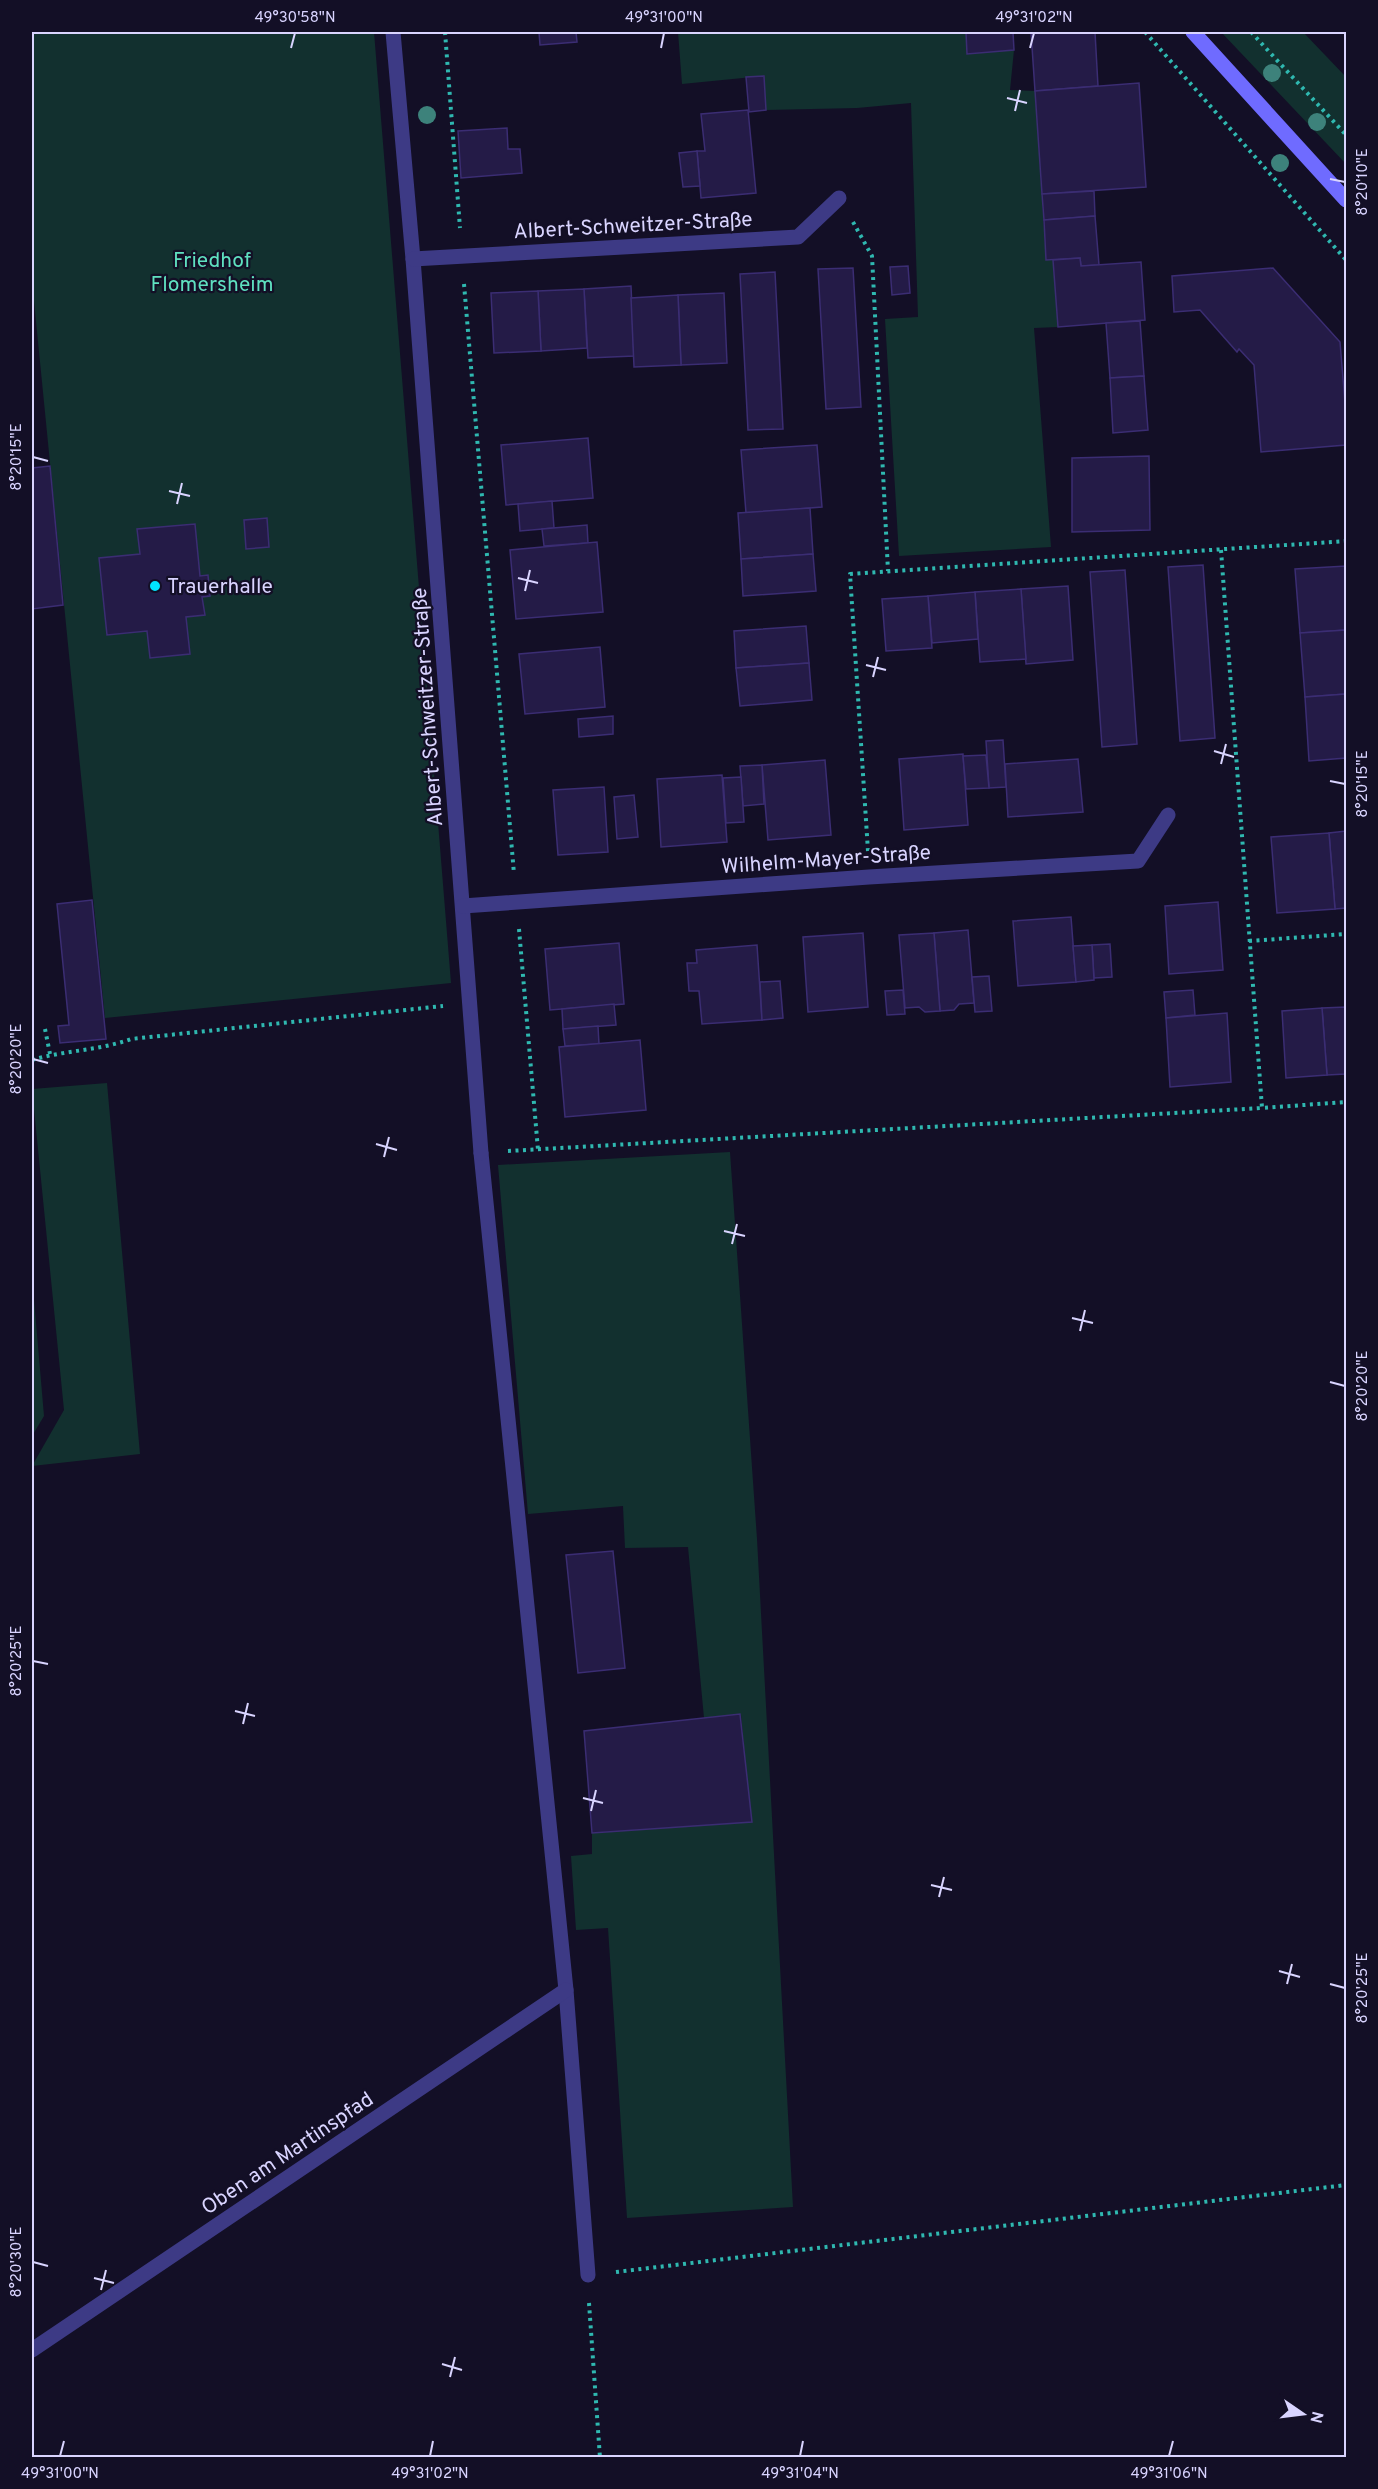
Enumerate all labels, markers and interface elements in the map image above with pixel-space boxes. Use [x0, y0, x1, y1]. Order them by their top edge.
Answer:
text: 49°30'58"N [254, 9, 336, 28]
text: 49°31'00"N [625, 9, 703, 28]
text: 49°31'02"N [995, 9, 1073, 28]
text: 8°20'10"E [1354, 148, 1373, 216]
street label: Albert-Schweitzer-Straße [513, 207, 753, 246]
park label: Friedhof Flomersheim [151, 248, 273, 299]
text: 8°20'15"E [8, 423, 27, 491]
place label: Trauerhalle [167, 574, 273, 601]
marker: Trauerhalle [148, 579, 162, 593]
street label: Albert-Schweitzer-Straße [407, 587, 450, 827]
text: 8°20'15"E [1354, 750, 1373, 818]
street label: Wilhelm-Mayer-Straße [720, 840, 932, 881]
text: 8°20'20"E [8, 1023, 27, 1095]
text: 8°20'20"E [1354, 1350, 1373, 1422]
text: 8°20'25"E [8, 1626, 27, 1696]
text: 8°20'25"E [1354, 1953, 1373, 2023]
street label: Oben am Martinspfad [197, 2087, 379, 2222]
text: 8°20'30"E [8, 2227, 27, 2297]
north arrow [1273, 2384, 1333, 2444]
text: N [1305, 2409, 1327, 2425]
text: 49°31'00"N [21, 2465, 99, 2484]
text: 49°31'02"N [391, 2465, 469, 2484]
text: 49°31'04"N [761, 2465, 839, 2484]
text: 49°31'06"N [1130, 2465, 1208, 2484]

